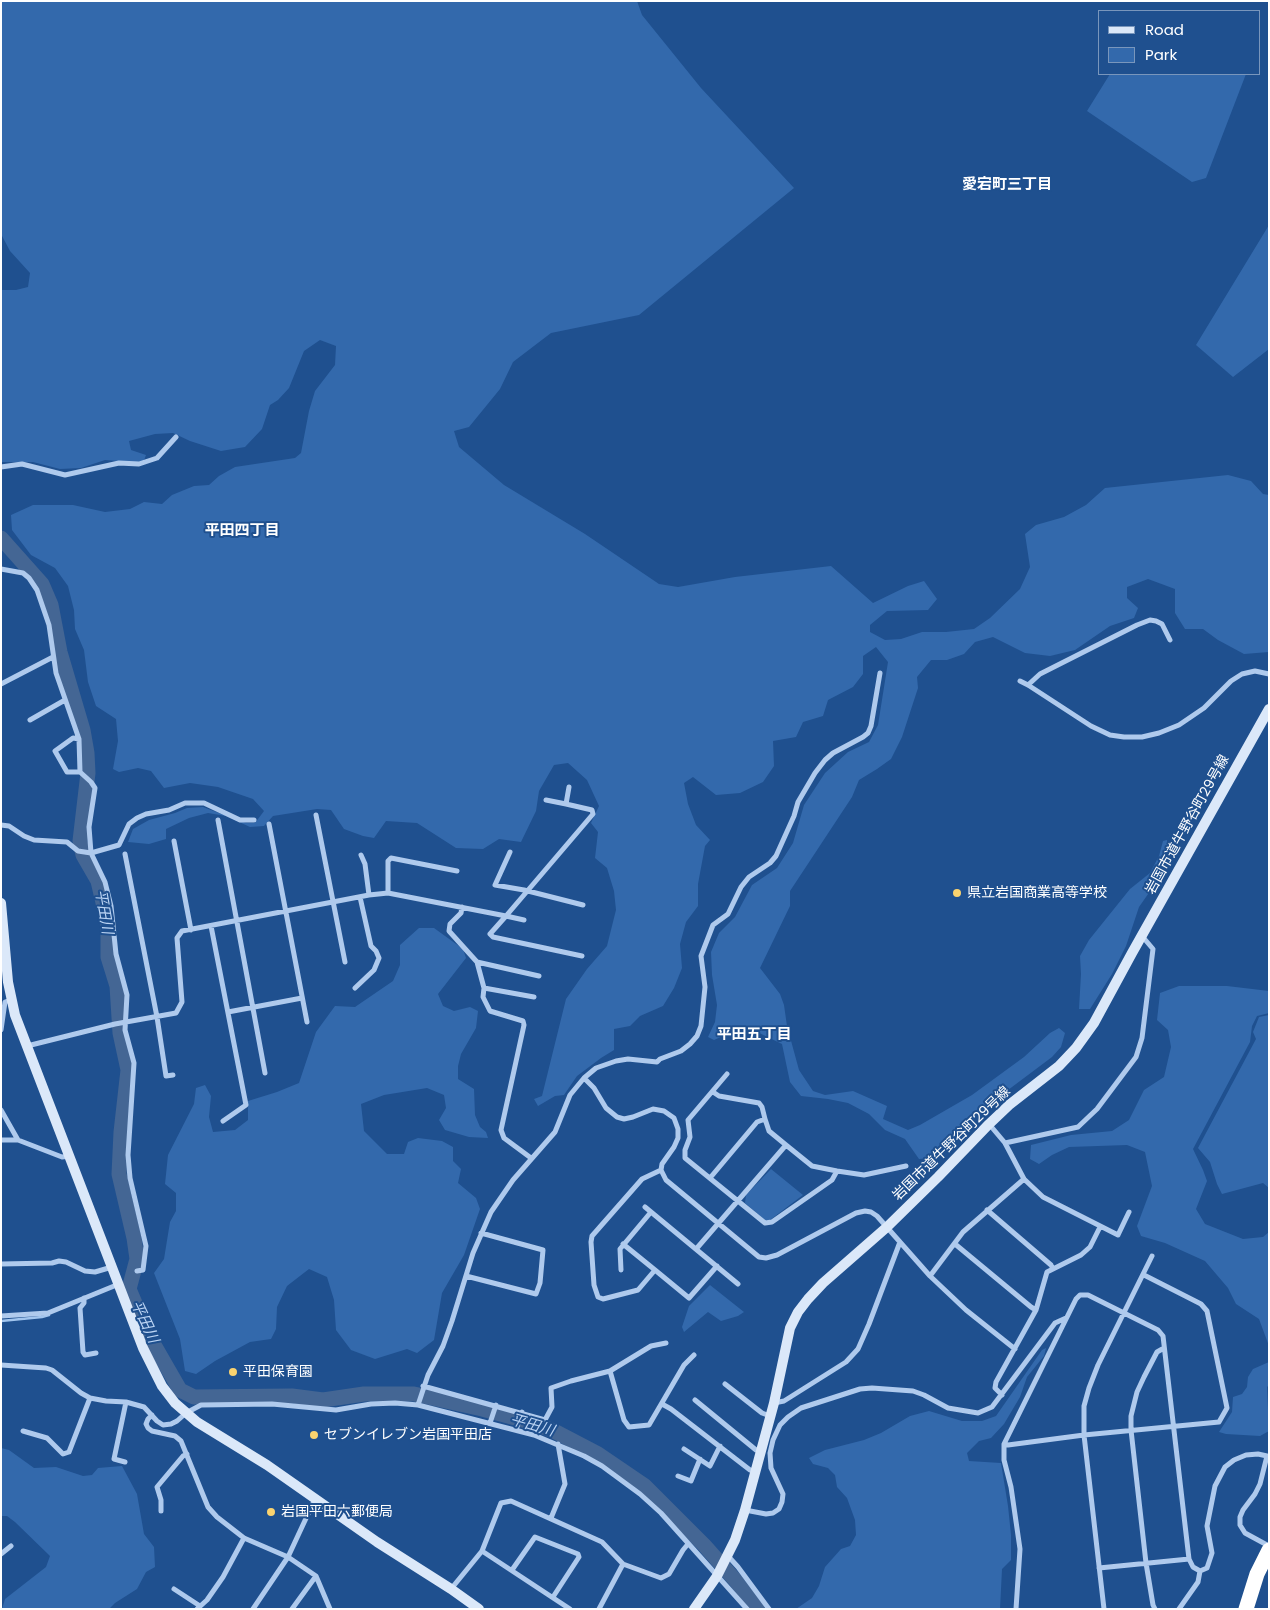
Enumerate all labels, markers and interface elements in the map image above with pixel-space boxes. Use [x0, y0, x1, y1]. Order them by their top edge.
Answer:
legend [1098, 10, 1260, 75]
text: Road [1145, 19, 1184, 40]
text: Park [1145, 44, 1177, 65]
district label: 愛宕町三丁目 [962, 176, 1052, 194]
district label: 平田四丁目 [205, 522, 279, 540]
street label: 岩国市道牛野谷町29号線 [1143, 752, 1233, 898]
place label: 県立岩国商業高等学校 [967, 885, 1107, 901]
marker: 県立岩国商業高等学校 [951, 887, 963, 899]
water label: 平田川 [90, 888, 116, 936]
district label: 平田五丁目 [717, 1026, 791, 1044]
street label: 岩国市道牛野谷町29号線 [890, 1083, 1014, 1205]
water label: 平田川 [126, 1298, 162, 1346]
place label: 平田保育園 [243, 1364, 313, 1380]
marker: 平田保育園 [227, 1366, 239, 1378]
water label: 平田川 [508, 1411, 556, 1441]
place label: セブンイレブン岩国平田店 [324, 1427, 492, 1443]
marker: セブンイレブン岩国平田店 [308, 1429, 320, 1441]
place label: 岩国平田六郵便局 [281, 1504, 393, 1520]
marker: 岩国平田六郵便局 [265, 1506, 277, 1518]

